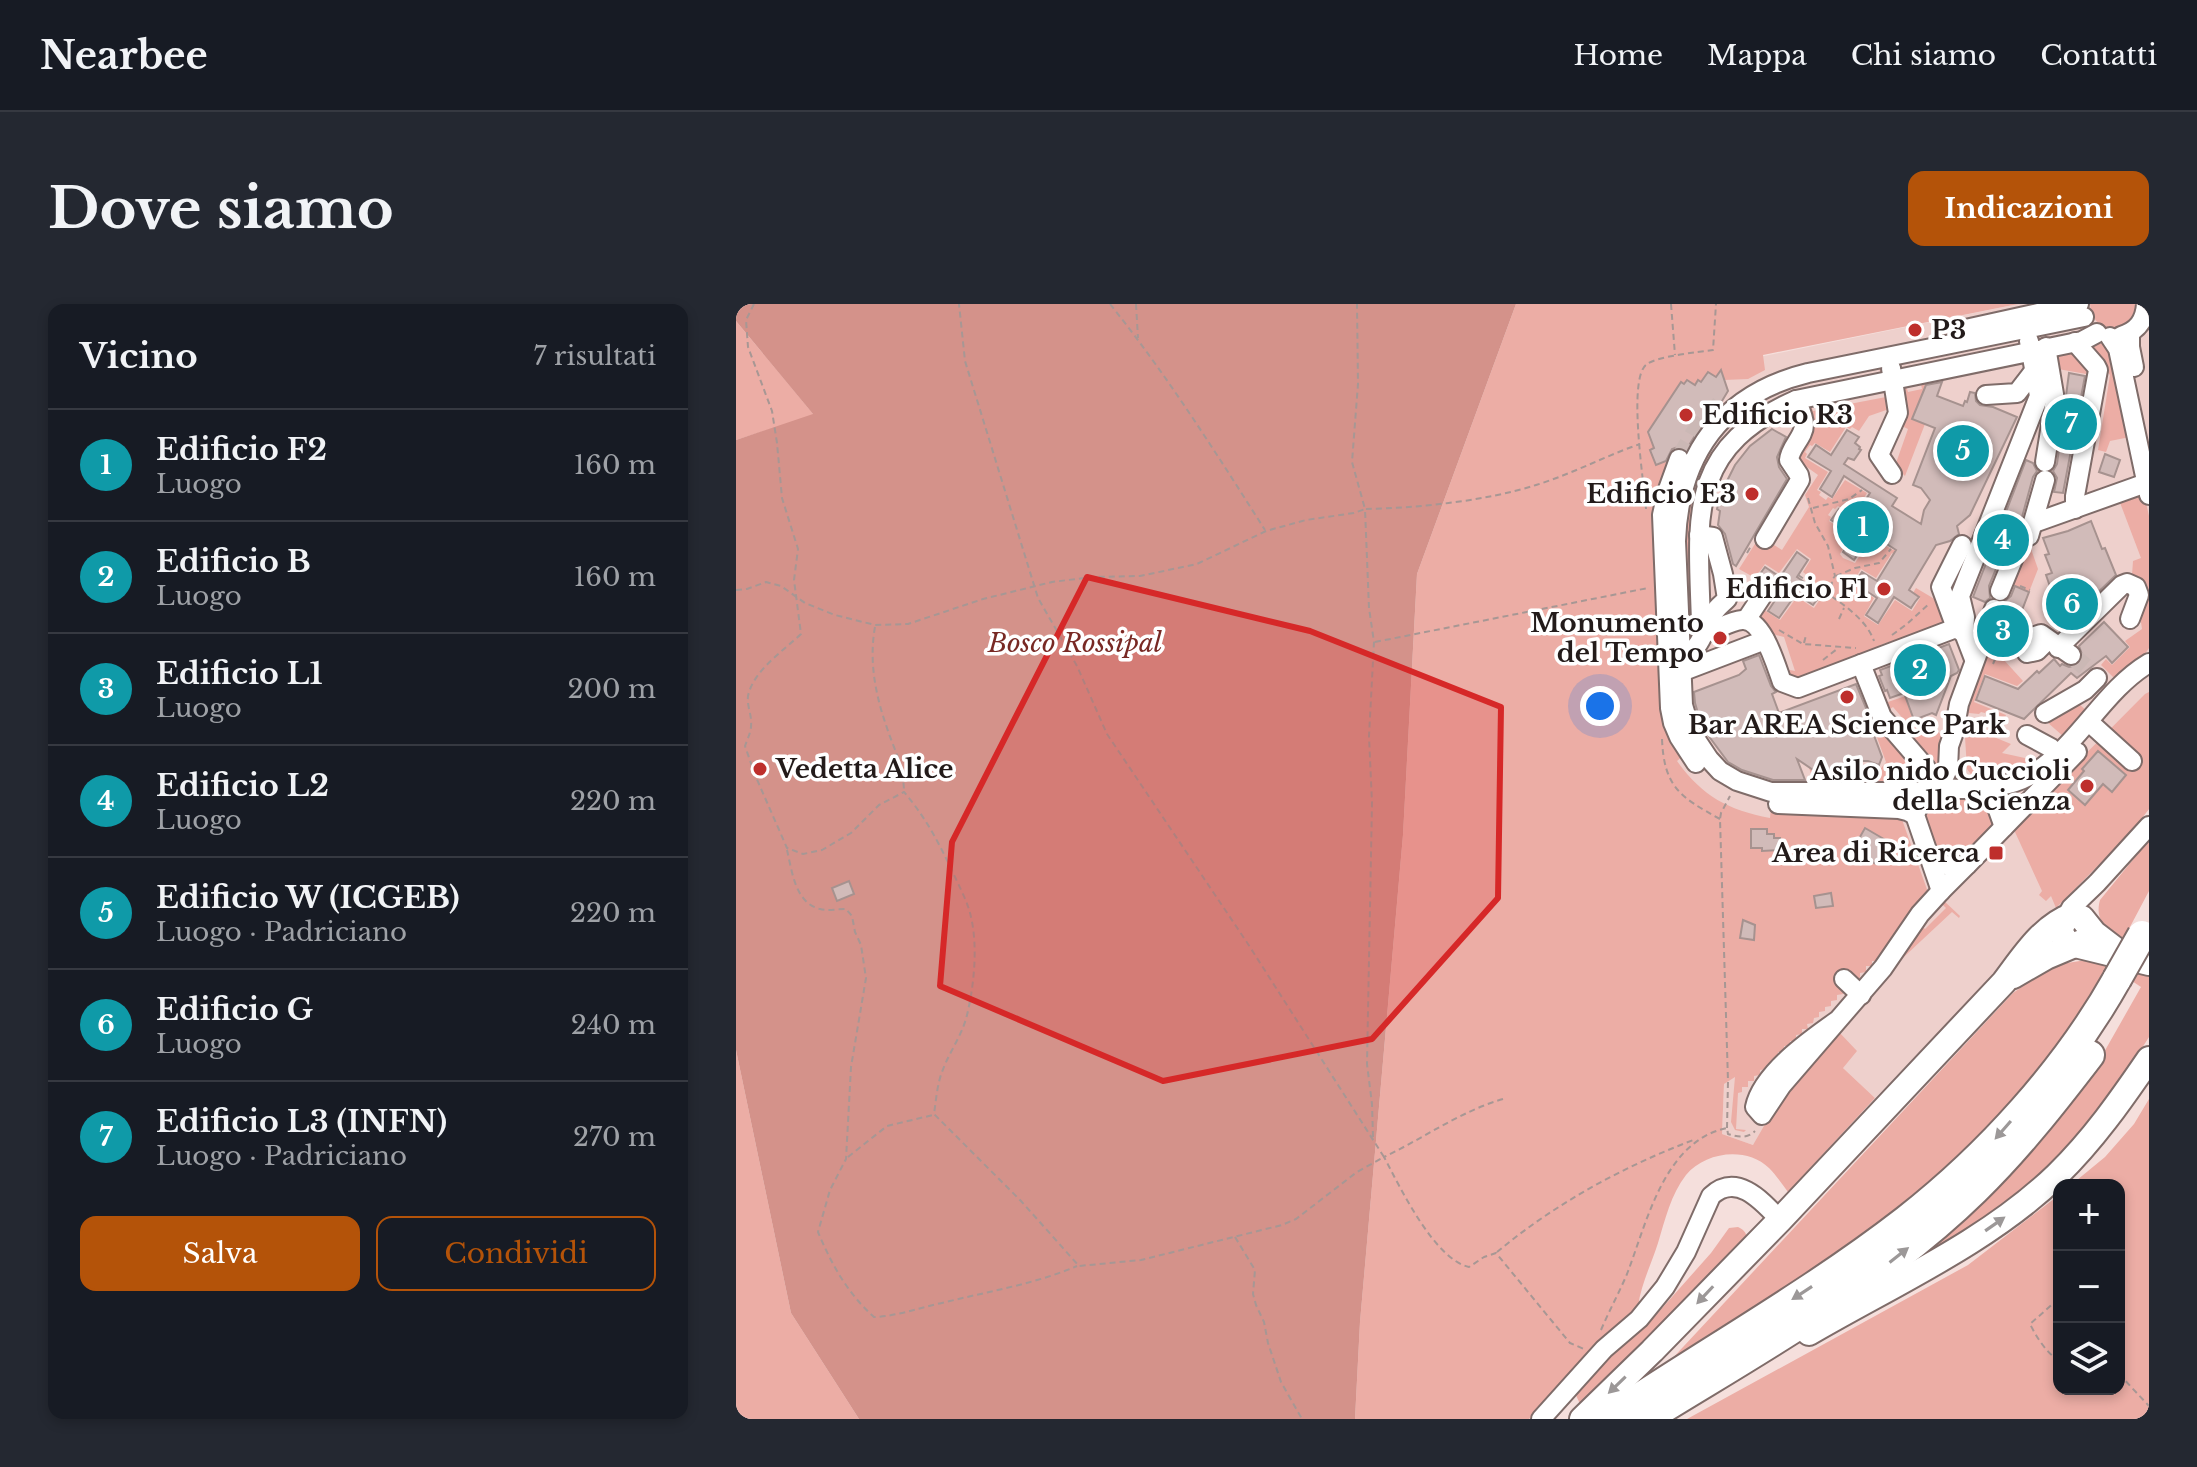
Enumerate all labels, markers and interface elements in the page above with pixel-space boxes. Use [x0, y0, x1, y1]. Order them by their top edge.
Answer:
text: Nearbee [40, 32, 208, 79]
text: Home [1574, 38, 1663, 73]
text: Mappa [1707, 38, 1807, 73]
text: Chi siamo [1851, 38, 1996, 73]
text: Contatti [2040, 38, 2157, 73]
button: Indicazioni [1908, 171, 2149, 246]
text: Dove siamo [48, 174, 394, 243]
place label: P3 [1931, 314, 1966, 346]
marker: P3 [1906, 321, 1924, 339]
text: Vicino [80, 335, 198, 377]
text: 7 risultati [534, 340, 656, 372]
pin: 7 [2045, 394, 2097, 454]
place label: Edificio R3 [1702, 399, 1853, 431]
marker: Edificio R3 [1677, 406, 1695, 424]
pin: 5 [1937, 421, 1989, 481]
text: Edificio F2 [156, 431, 327, 468]
text: 1 [100, 449, 112, 481]
text: 160 m [574, 449, 656, 481]
text: Luogo [156, 468, 242, 500]
place label: Edificio E3 [1586, 478, 1736, 510]
marker: Edificio E3 [1743, 485, 1761, 503]
pin: 1 [1837, 497, 1889, 557]
pin: 4 [1977, 510, 2029, 570]
text: Edificio B [156, 543, 311, 580]
text: 2 [98, 561, 114, 593]
text: 160 m [574, 561, 656, 593]
place label: Edificio F1 [1725, 573, 1868, 605]
pin: 6 [2046, 574, 2098, 634]
text: Luogo [156, 580, 242, 612]
marker: Edificio F1 [1875, 580, 1893, 598]
pin: 3 [1977, 601, 2029, 661]
place label: Monumento del Tempo [1530, 607, 1704, 669]
park label: Bosco Rossipal [987, 627, 1163, 659]
marker: Monumento del Tempo [1711, 629, 1729, 647]
pin: 2 [1894, 640, 1946, 700]
text: Edificio L1 [156, 655, 323, 692]
text: 3 [98, 673, 114, 705]
text: 200 m [567, 673, 656, 705]
your location [1580, 686, 1620, 726]
marker: Bar AREA Science Park [1838, 688, 1856, 706]
text: Luogo [156, 692, 242, 724]
place label: Bar AREA Science Park [1688, 709, 2007, 741]
place label: Vedetta Alice [775, 753, 953, 785]
place label: Asilo nido Cuccioli della Scienza [1809, 755, 2071, 817]
marker: Vedetta Alice [751, 760, 769, 778]
text: Edificio L2 [156, 767, 329, 804]
marker: Asilo nido Cuccioli della Scienza [2078, 777, 2096, 795]
text: 4 [97, 785, 115, 817]
text: 220 m [570, 785, 656, 817]
text: Luogo [156, 804, 242, 836]
place label: Area di Ricerca [1771, 837, 1980, 869]
marker: Area di Ricerca [1987, 844, 2005, 862]
text: Edificio W (ICGEB) [156, 879, 460, 916]
text: 5 [98, 897, 114, 929]
text: 220 m [570, 897, 656, 929]
text: Luogo · Padriciano [156, 916, 407, 948]
text: Edificio G [156, 991, 313, 1028]
text: 6 [97, 1009, 115, 1041]
text: 240 m [571, 1009, 656, 1041]
text: Luogo [156, 1028, 242, 1060]
text: Edificio L3 (INFN) [156, 1103, 447, 1140]
one-way arrow [1995, 1120, 2012, 1140]
text: 7 [99, 1121, 113, 1153]
text: 270 m [573, 1121, 656, 1153]
text: Luogo · Padriciano [156, 1140, 407, 1172]
map controls [2053, 1179, 2125, 1395]
button: + [2053, 1179, 2125, 1251]
button: Salva [80, 1216, 360, 1291]
button: Condividi [376, 1216, 656, 1291]
one-way arrow [1984, 1217, 2005, 1232]
one-way arrow [1889, 1247, 1909, 1264]
button: − [2053, 1251, 2125, 1323]
one-way arrow [1696, 1285, 1714, 1304]
one-way arrow [1791, 1286, 1812, 1301]
button: layers [2053, 1323, 2125, 1395]
one-way arrow [1608, 1375, 1627, 1393]

